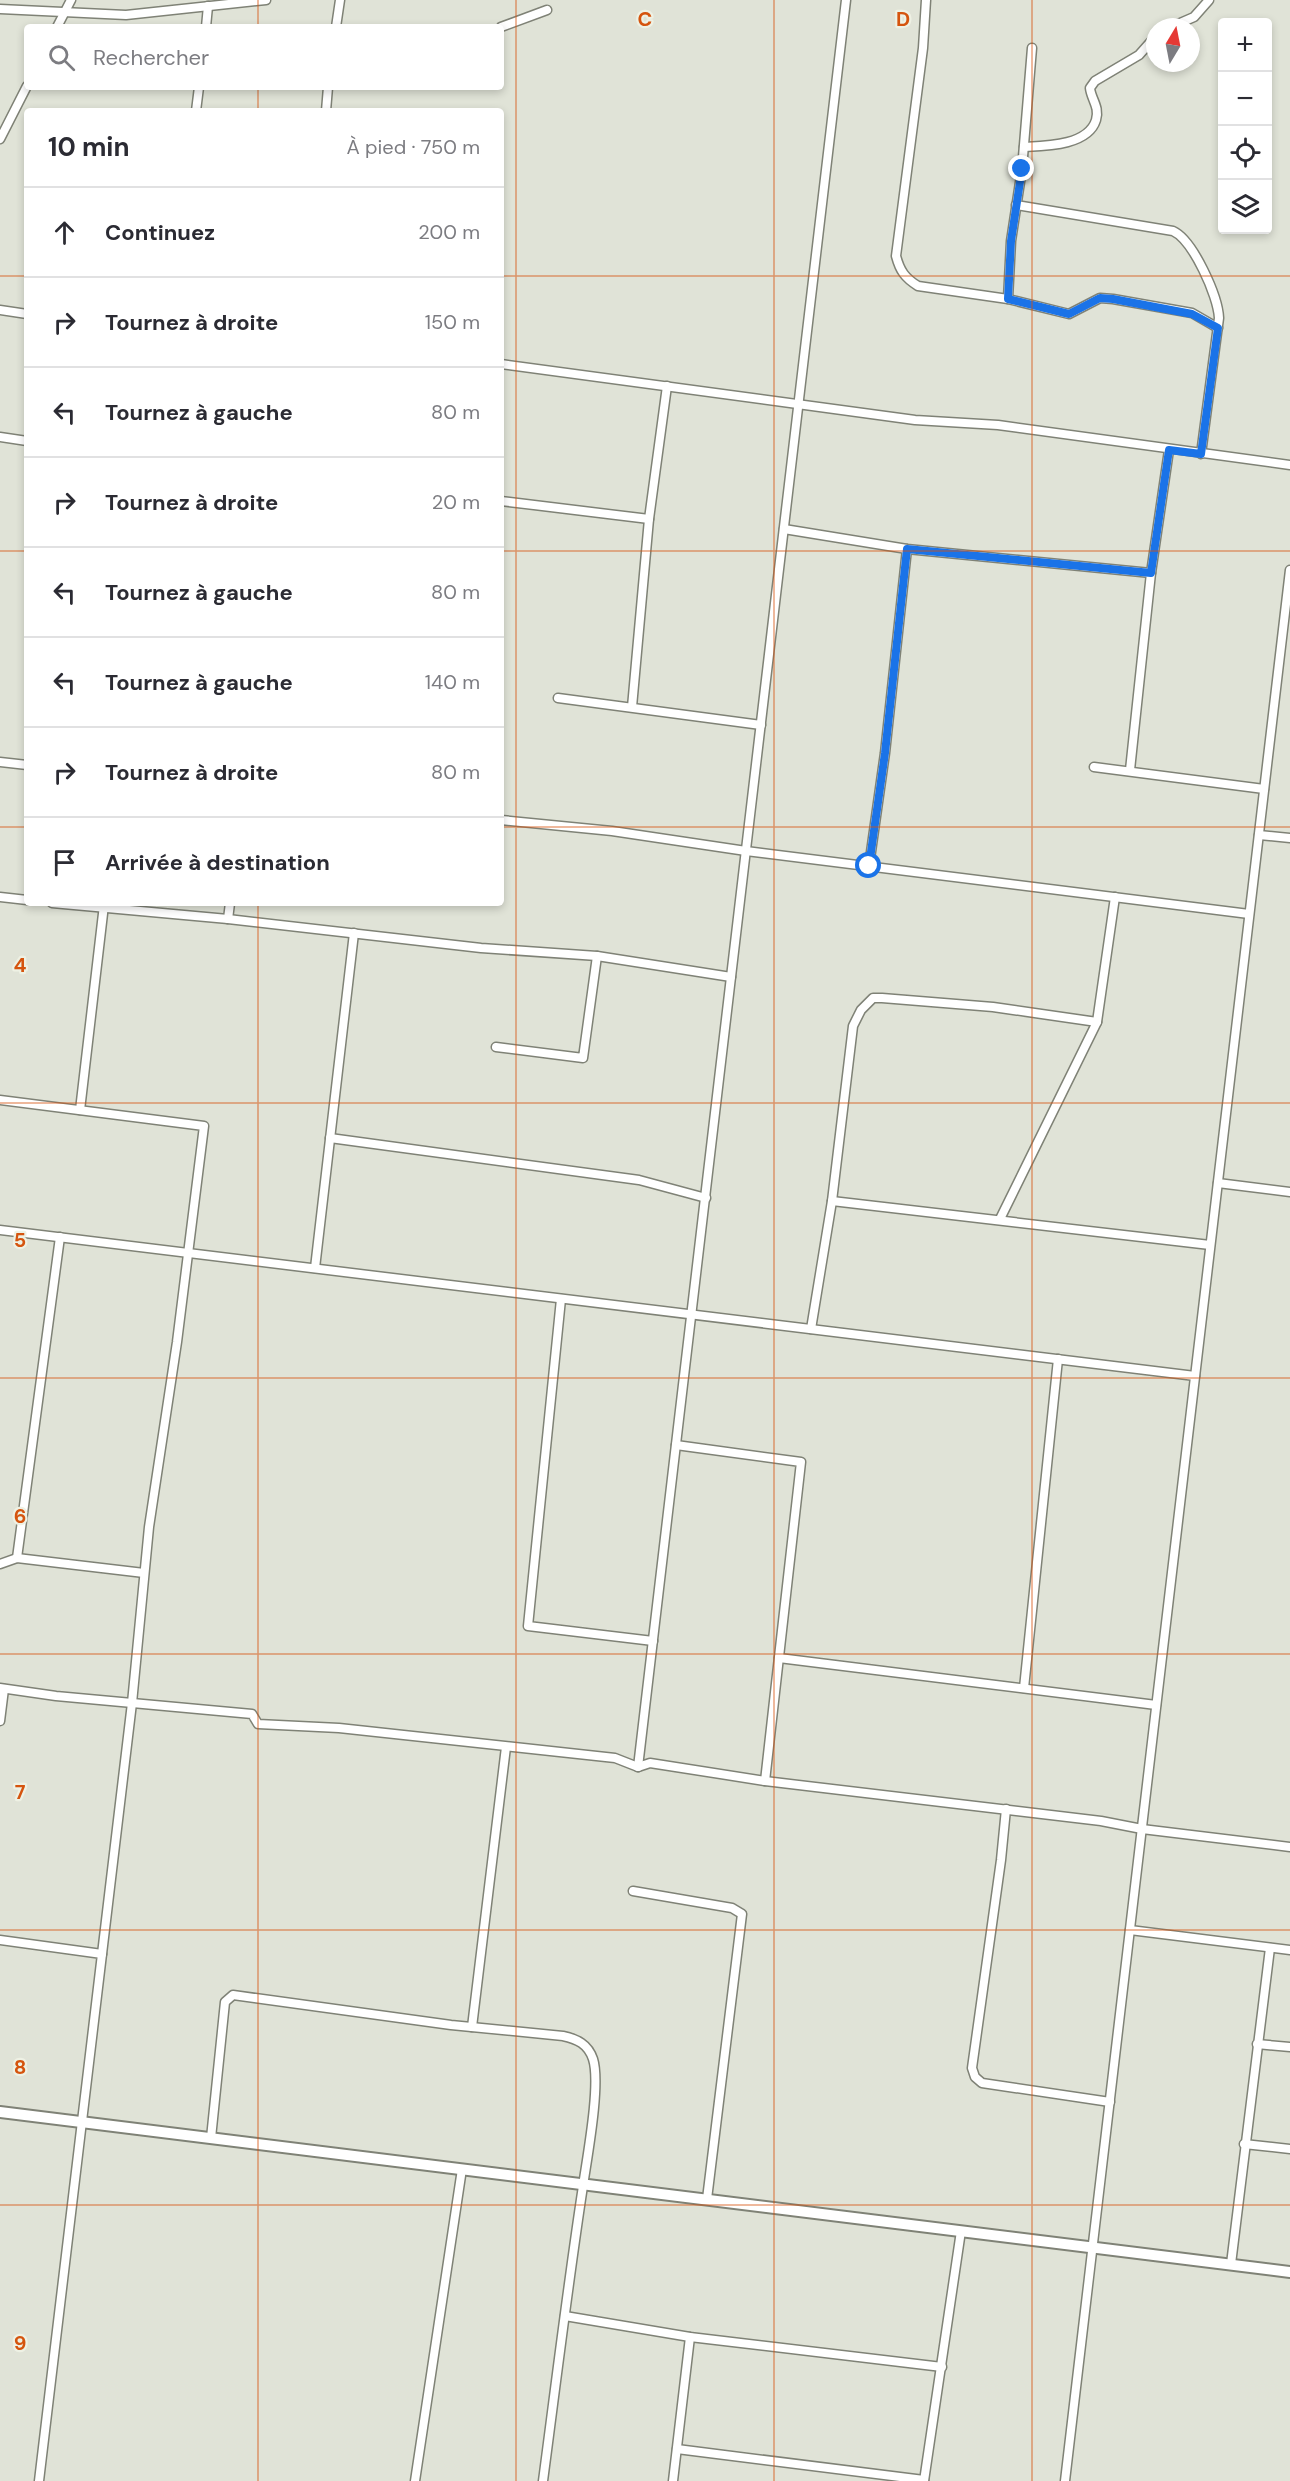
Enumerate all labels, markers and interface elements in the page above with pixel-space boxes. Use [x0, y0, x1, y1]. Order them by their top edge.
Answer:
text: C [638, 6, 652, 32]
text: D [896, 6, 910, 32]
north arrow [1146, 18, 1200, 72]
map controls [1218, 18, 1272, 234]
button: + [1218, 18, 1272, 72]
search box [24, 24, 504, 90]
icon: search [45, 41, 78, 74]
text: Rechercher [93, 43, 209, 72]
button: − [1218, 72, 1272, 126]
button: locate [1218, 126, 1272, 180]
text: 10 min [48, 130, 130, 164]
text: À pied · 750 m [346, 134, 480, 160]
route end [1008, 155, 1034, 181]
button: layers [1218, 180, 1272, 234]
icon: ahead [48, 216, 81, 249]
text: Continuez [105, 218, 215, 247]
text: 200 m [418, 219, 480, 245]
icon: right [48, 306, 81, 339]
text: Tournez à droite [105, 308, 278, 337]
text: 150 m [425, 309, 480, 335]
icon: left [48, 396, 81, 429]
text: Tournez à gauche [105, 398, 293, 427]
text: 80 m [431, 399, 480, 425]
icon: right [48, 486, 81, 519]
text: Tournez à droite [105, 488, 278, 517]
text: 20 m [432, 489, 480, 515]
icon: left [48, 576, 81, 609]
text: Tournez à gauche [105, 578, 293, 607]
text: 80 m [431, 579, 480, 605]
icon: left [48, 666, 81, 699]
text: Tournez à gauche [105, 668, 293, 697]
text: 140 m [425, 669, 480, 695]
icon: right [48, 756, 81, 789]
text: Tournez à droite [105, 758, 278, 787]
text: 80 m [431, 759, 480, 785]
icon: arrive [48, 846, 81, 879]
text: Arrivée à destination [105, 848, 330, 877]
route start [855, 852, 881, 878]
text: 4 [14, 952, 27, 978]
text: 5 [14, 1227, 26, 1253]
text: 6 [14, 1503, 26, 1529]
text: 7 [15, 1779, 26, 1805]
text: 8 [14, 2054, 26, 2080]
text: 9 [14, 2330, 26, 2356]

